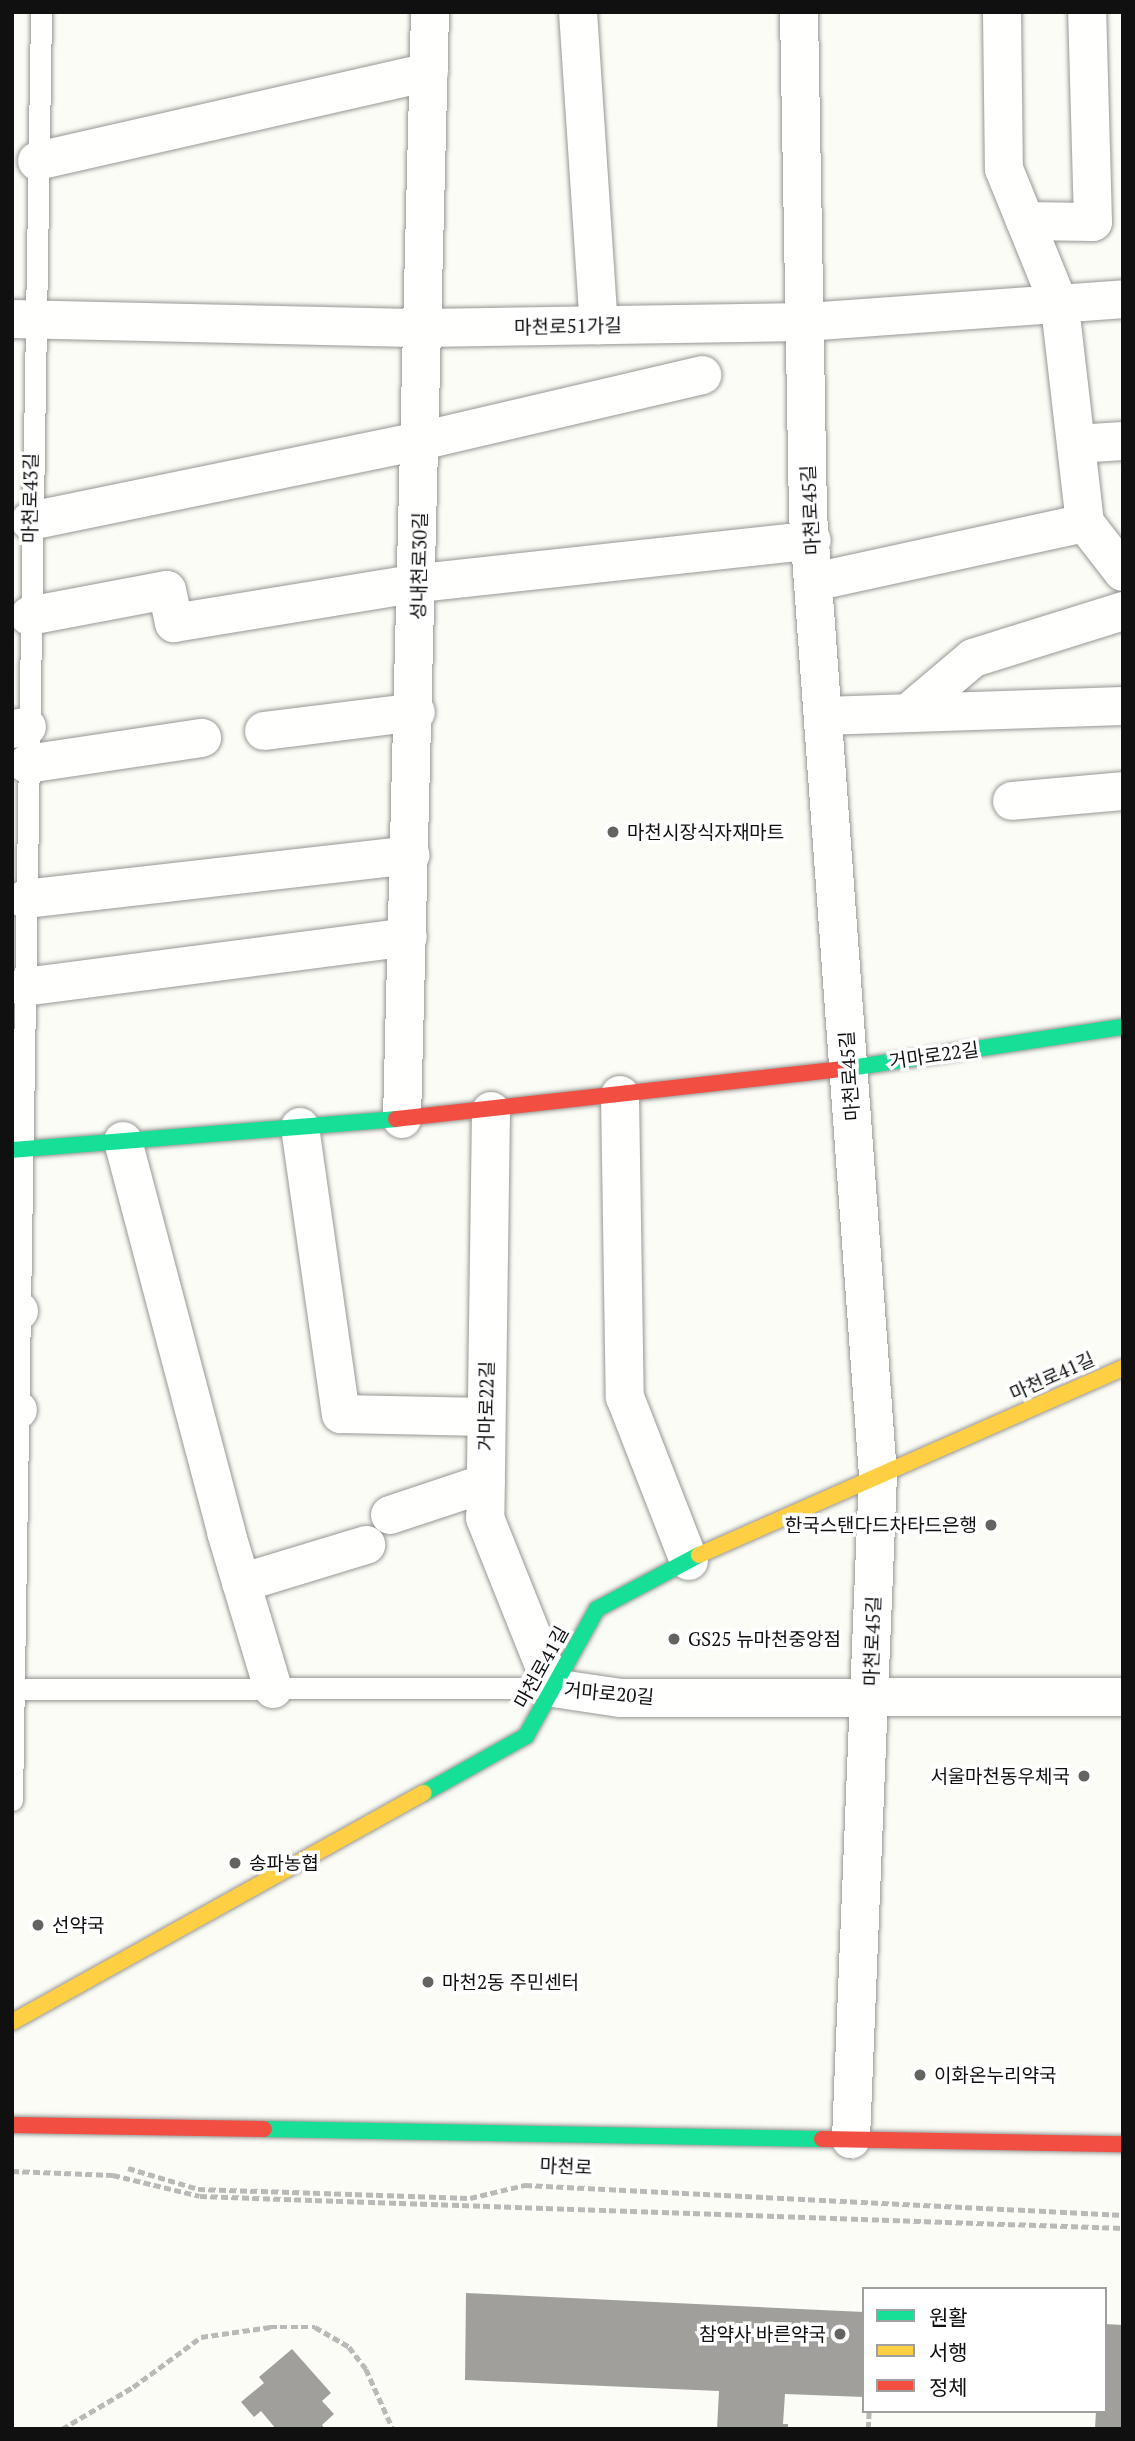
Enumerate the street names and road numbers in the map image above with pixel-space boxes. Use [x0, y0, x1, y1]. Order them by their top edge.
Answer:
street label: 마천로51가길 [514, 314, 622, 338]
street label: 마천로43길 [18, 453, 42, 543]
street label: 마천로45길 [796, 464, 824, 556]
street label: 성내천로30길 [407, 512, 431, 620]
street label: 마천로45길 [834, 1030, 864, 1122]
street label: 거마로22길 [888, 1037, 980, 1073]
street label: 마천로41길 [1006, 1347, 1098, 1405]
street label: 거마로22길 [474, 1361, 498, 1451]
street label: 마천로45길 [859, 1596, 885, 1686]
street label: 마천로41길 [509, 1622, 573, 1712]
street label: 거마로20길 [563, 1678, 655, 1708]
street label: 마천로 [539, 2153, 593, 2179]

